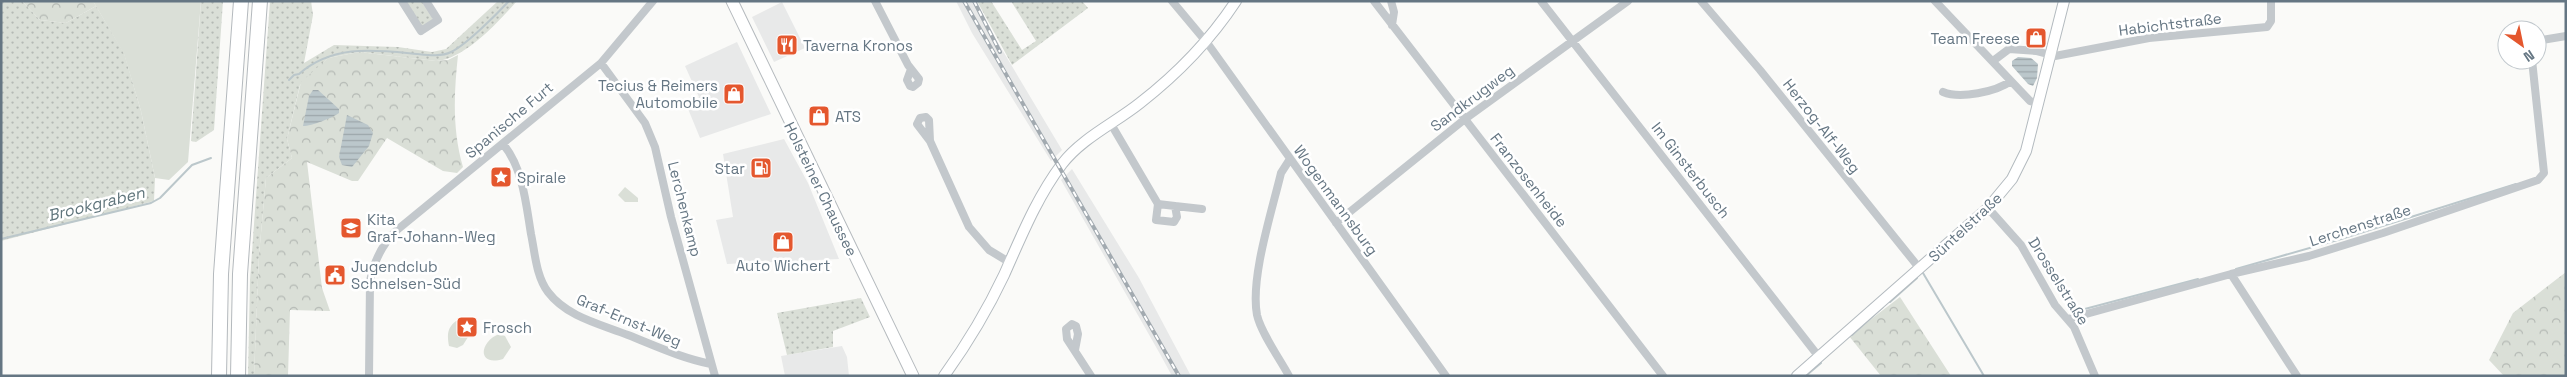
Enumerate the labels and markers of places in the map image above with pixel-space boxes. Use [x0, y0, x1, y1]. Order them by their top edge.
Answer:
shop icon: Team Freese [2024, 26, 2048, 50]
place label: Team Freese [1930, 29, 2020, 48]
restaurant icon: Taverna Kronos [775, 33, 799, 57]
place label: Taverna Kronos [803, 36, 913, 55]
place label: Tecius & Reimers Automobile [598, 76, 718, 112]
shop icon: Tecius & Reimers Automobile [722, 82, 746, 106]
shop icon: ATS [807, 104, 831, 128]
place label: ATS [835, 107, 861, 126]
fuel station icon: Star [749, 156, 773, 180]
place label: Star [715, 159, 745, 178]
place icon: Spirale [489, 165, 513, 189]
place label: Spirale [517, 168, 566, 187]
place label: Kita Graf-Johann-Weg [367, 210, 496, 246]
school or university icon: Kita Graf-Johann-Weg [339, 216, 363, 240]
shop icon: Auto Wichert [771, 230, 795, 254]
place label: Auto Wichert [736, 256, 830, 275]
place label: Jugendclub Schnelsen-Süd [351, 257, 461, 293]
public building icon: Jugendclub Schnelsen-Süd [323, 263, 347, 287]
place icon: Frosch [455, 315, 479, 339]
place label: Frosch [483, 318, 532, 337]

